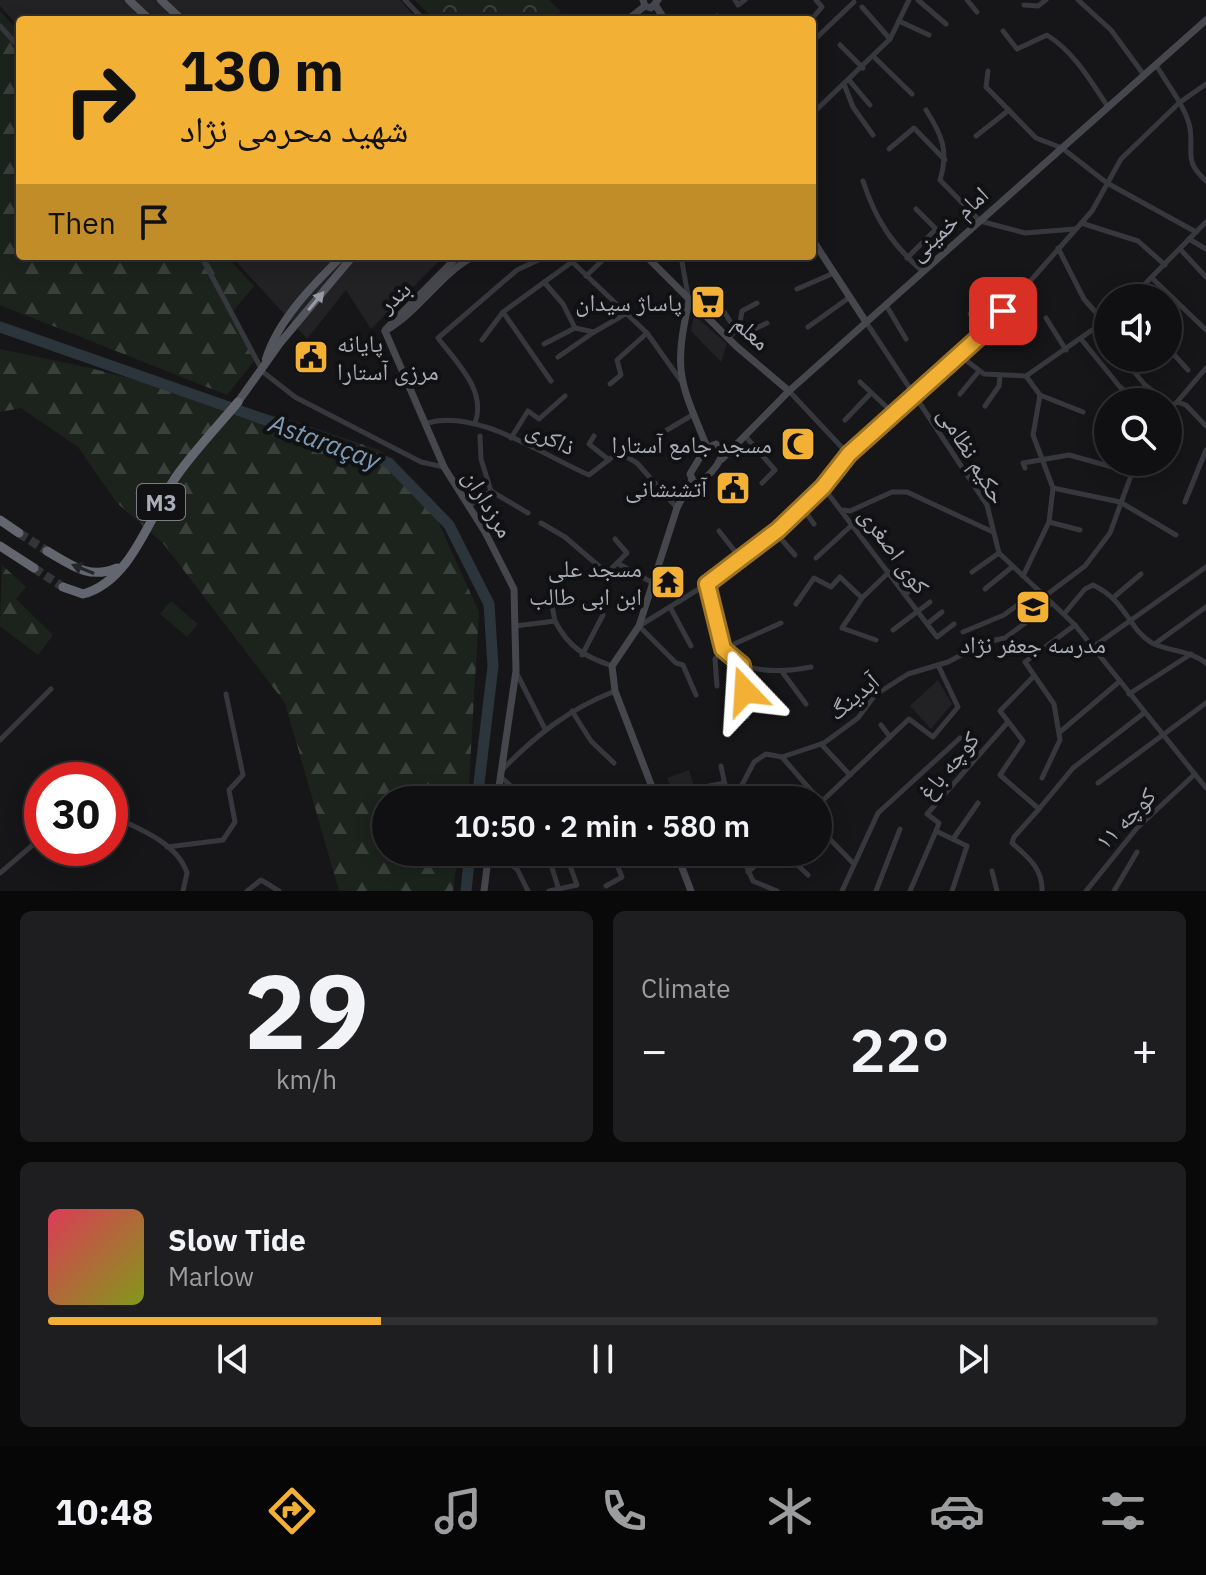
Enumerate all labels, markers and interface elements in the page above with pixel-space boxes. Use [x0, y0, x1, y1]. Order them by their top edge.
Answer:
text: 130 m [180, 34, 344, 106]
icon: right [48, 48, 152, 152]
text: شهید محرمی نژاد [180, 105, 408, 152]
street label: امام خمینی [901, 179, 996, 268]
icon: arrive [132, 200, 176, 244]
text: Then [48, 203, 116, 242]
street label: بندر [370, 273, 417, 320]
pin [969, 277, 1037, 345]
supermarket icon: پاساژ سیدان [689, 283, 727, 321]
map controls [1094, 284, 1182, 476]
button: sound [1094, 284, 1182, 372]
place label: پاساژ سیدان [575, 286, 682, 318]
icon: arrive [981, 289, 1025, 333]
one-way arrow [307, 291, 324, 311]
street label: معلم [726, 307, 777, 358]
place label: پایانه مرزی آستارا [337, 327, 439, 387]
public building icon: پایانه مرزی آستارا [292, 338, 330, 376]
button: search [1094, 388, 1182, 476]
street label: حکیم نظامی [930, 400, 1015, 510]
water label: Astaraçay [264, 405, 387, 477]
street label: ذاکری [522, 412, 580, 462]
mosque icon: مسجد جامع آستارا [779, 425, 817, 463]
place label: مسجد جامع آستارا [612, 428, 772, 460]
street label: مرزداران [456, 463, 522, 543]
public building icon: آتشنشانی [714, 469, 752, 507]
place label: آتشنشانی [625, 472, 708, 504]
road number: M3 [137, 484, 185, 520]
street label: کوی اصغری [852, 500, 938, 600]
place label: مسجد علی ابن ابی طالب [529, 552, 642, 612]
one-way arrow [71, 563, 95, 576]
temple icon: مسجد علی ابن ابی طالب [649, 563, 687, 601]
school or university icon: مدرسه جعفر نژاد [1014, 588, 1052, 626]
place label: مدرسه جعفر نژاد [960, 628, 1106, 660]
position arrow [703, 649, 787, 733]
street label: آبدینگ [821, 665, 886, 727]
street label: کوچه باغ [910, 724, 986, 806]
speed limit sign: 30 [24, 762, 128, 866]
street label: کوچه ۱۱ [1088, 780, 1162, 856]
text: 10:50 · 2 min · 580 m [454, 806, 750, 845]
text: 29 [244, 942, 369, 1078]
text: Climate [641, 971, 731, 1005]
text: 22° [849, 1010, 950, 1089]
text: − [641, 1021, 667, 1078]
text: + [1132, 1021, 1158, 1078]
text: km/h [276, 1062, 337, 1096]
text: Slow Tide [168, 1220, 306, 1259]
text: Marlow [168, 1259, 254, 1293]
icon: previous [211, 1337, 255, 1381]
icon: pause [581, 1337, 625, 1381]
icon: next [951, 1337, 995, 1381]
icon: directions [264, 1483, 320, 1539]
icon: music [430, 1483, 486, 1539]
icon: phone [596, 1483, 652, 1539]
icon: climate [762, 1483, 818, 1539]
icon: car [929, 1483, 985, 1539]
icon: filters [1095, 1483, 1151, 1539]
text: 10:48 [55, 1488, 153, 1535]

